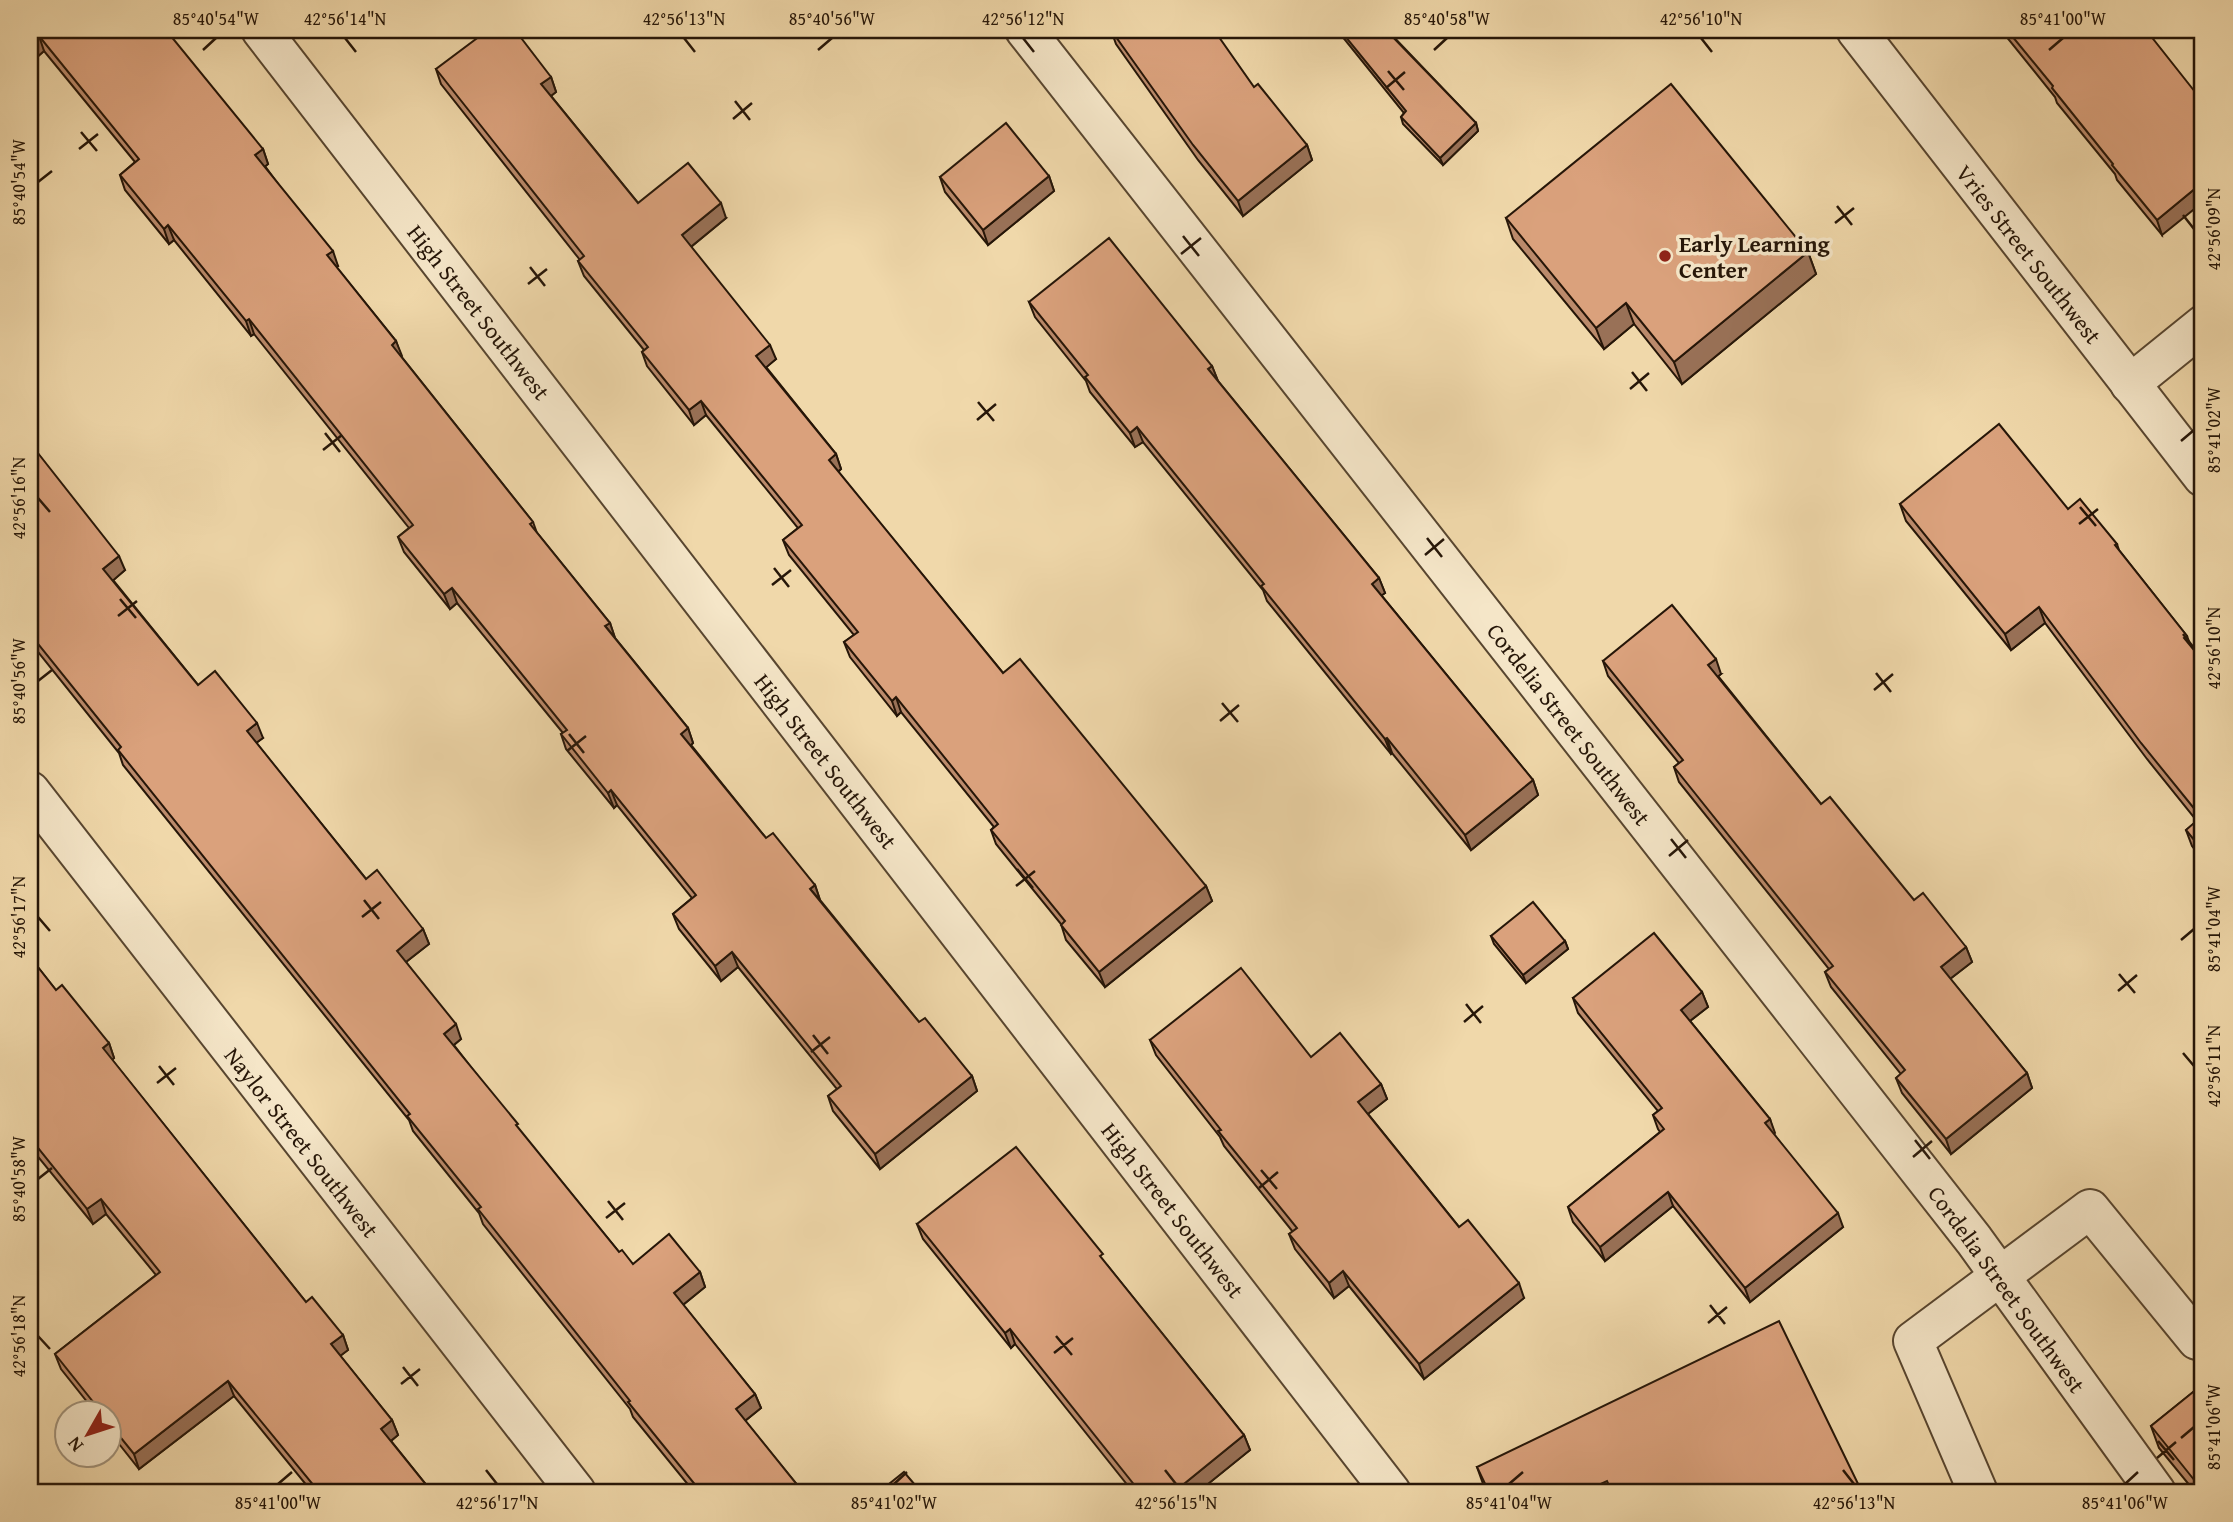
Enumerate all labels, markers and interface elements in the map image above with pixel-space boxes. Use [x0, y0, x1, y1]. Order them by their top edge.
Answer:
text: 85°40'54"W [173, 5, 260, 32]
text: 42°56'14"N [304, 5, 387, 32]
text: 42°56'13"N [643, 5, 726, 32]
text: 85°40'56"W [789, 5, 876, 32]
text: 42°56'12"N [982, 5, 1065, 32]
text: 85°40'58"W [1404, 5, 1491, 32]
text: 42°56'10"N [1660, 5, 1743, 32]
text: 85°41'00"W [2020, 5, 2107, 32]
text: 85°40'54"W [5, 138, 32, 225]
street label: Vries Street Southwest [1948, 157, 2110, 351]
text: 42°56'09"N [2200, 187, 2227, 270]
street label: High Street Southwest [400, 217, 558, 407]
place label: Early Learning Center [1679, 227, 1831, 286]
marker: Early Learning Center [1657, 248, 1673, 264]
text: 85°41'02"W [2200, 386, 2227, 473]
text: 42°56'16"N [5, 456, 32, 539]
text: 42°56'10"N [2200, 606, 2227, 689]
street label: Cordelia Street Southwest [1479, 616, 1659, 832]
text: 85°40'56"W [5, 637, 32, 724]
street label: High Street Southwest [747, 666, 905, 856]
text: 42°56'17"N [5, 875, 32, 958]
text: 85°41'04"W [2200, 885, 2227, 972]
text: 42°56'11"N [2200, 1024, 2227, 1107]
street label: Naylor Street Southwest [217, 1040, 387, 1244]
street label: High Street Southwest [1094, 1115, 1252, 1305]
text: 85°40'58"W [5, 1135, 32, 1222]
street label: Cordelia Street Southwest [1920, 1179, 2094, 1399]
text: 42°56'18"N [5, 1294, 32, 1377]
text: 85°41'06"W [2200, 1383, 2227, 1470]
north arrow [52, 1400, 122, 1470]
text: N [60, 1431, 90, 1458]
text: 85°41'00"W [235, 1489, 322, 1516]
text: 42°56'17"N [456, 1489, 539, 1516]
text: 85°41'02"W [851, 1489, 938, 1516]
text: 42°56'15"N [1135, 1489, 1218, 1516]
text: 85°41'04"W [1466, 1489, 1553, 1516]
text: 42°56'13"N [1813, 1489, 1896, 1516]
text: 85°41'06"W [2082, 1489, 2169, 1516]

